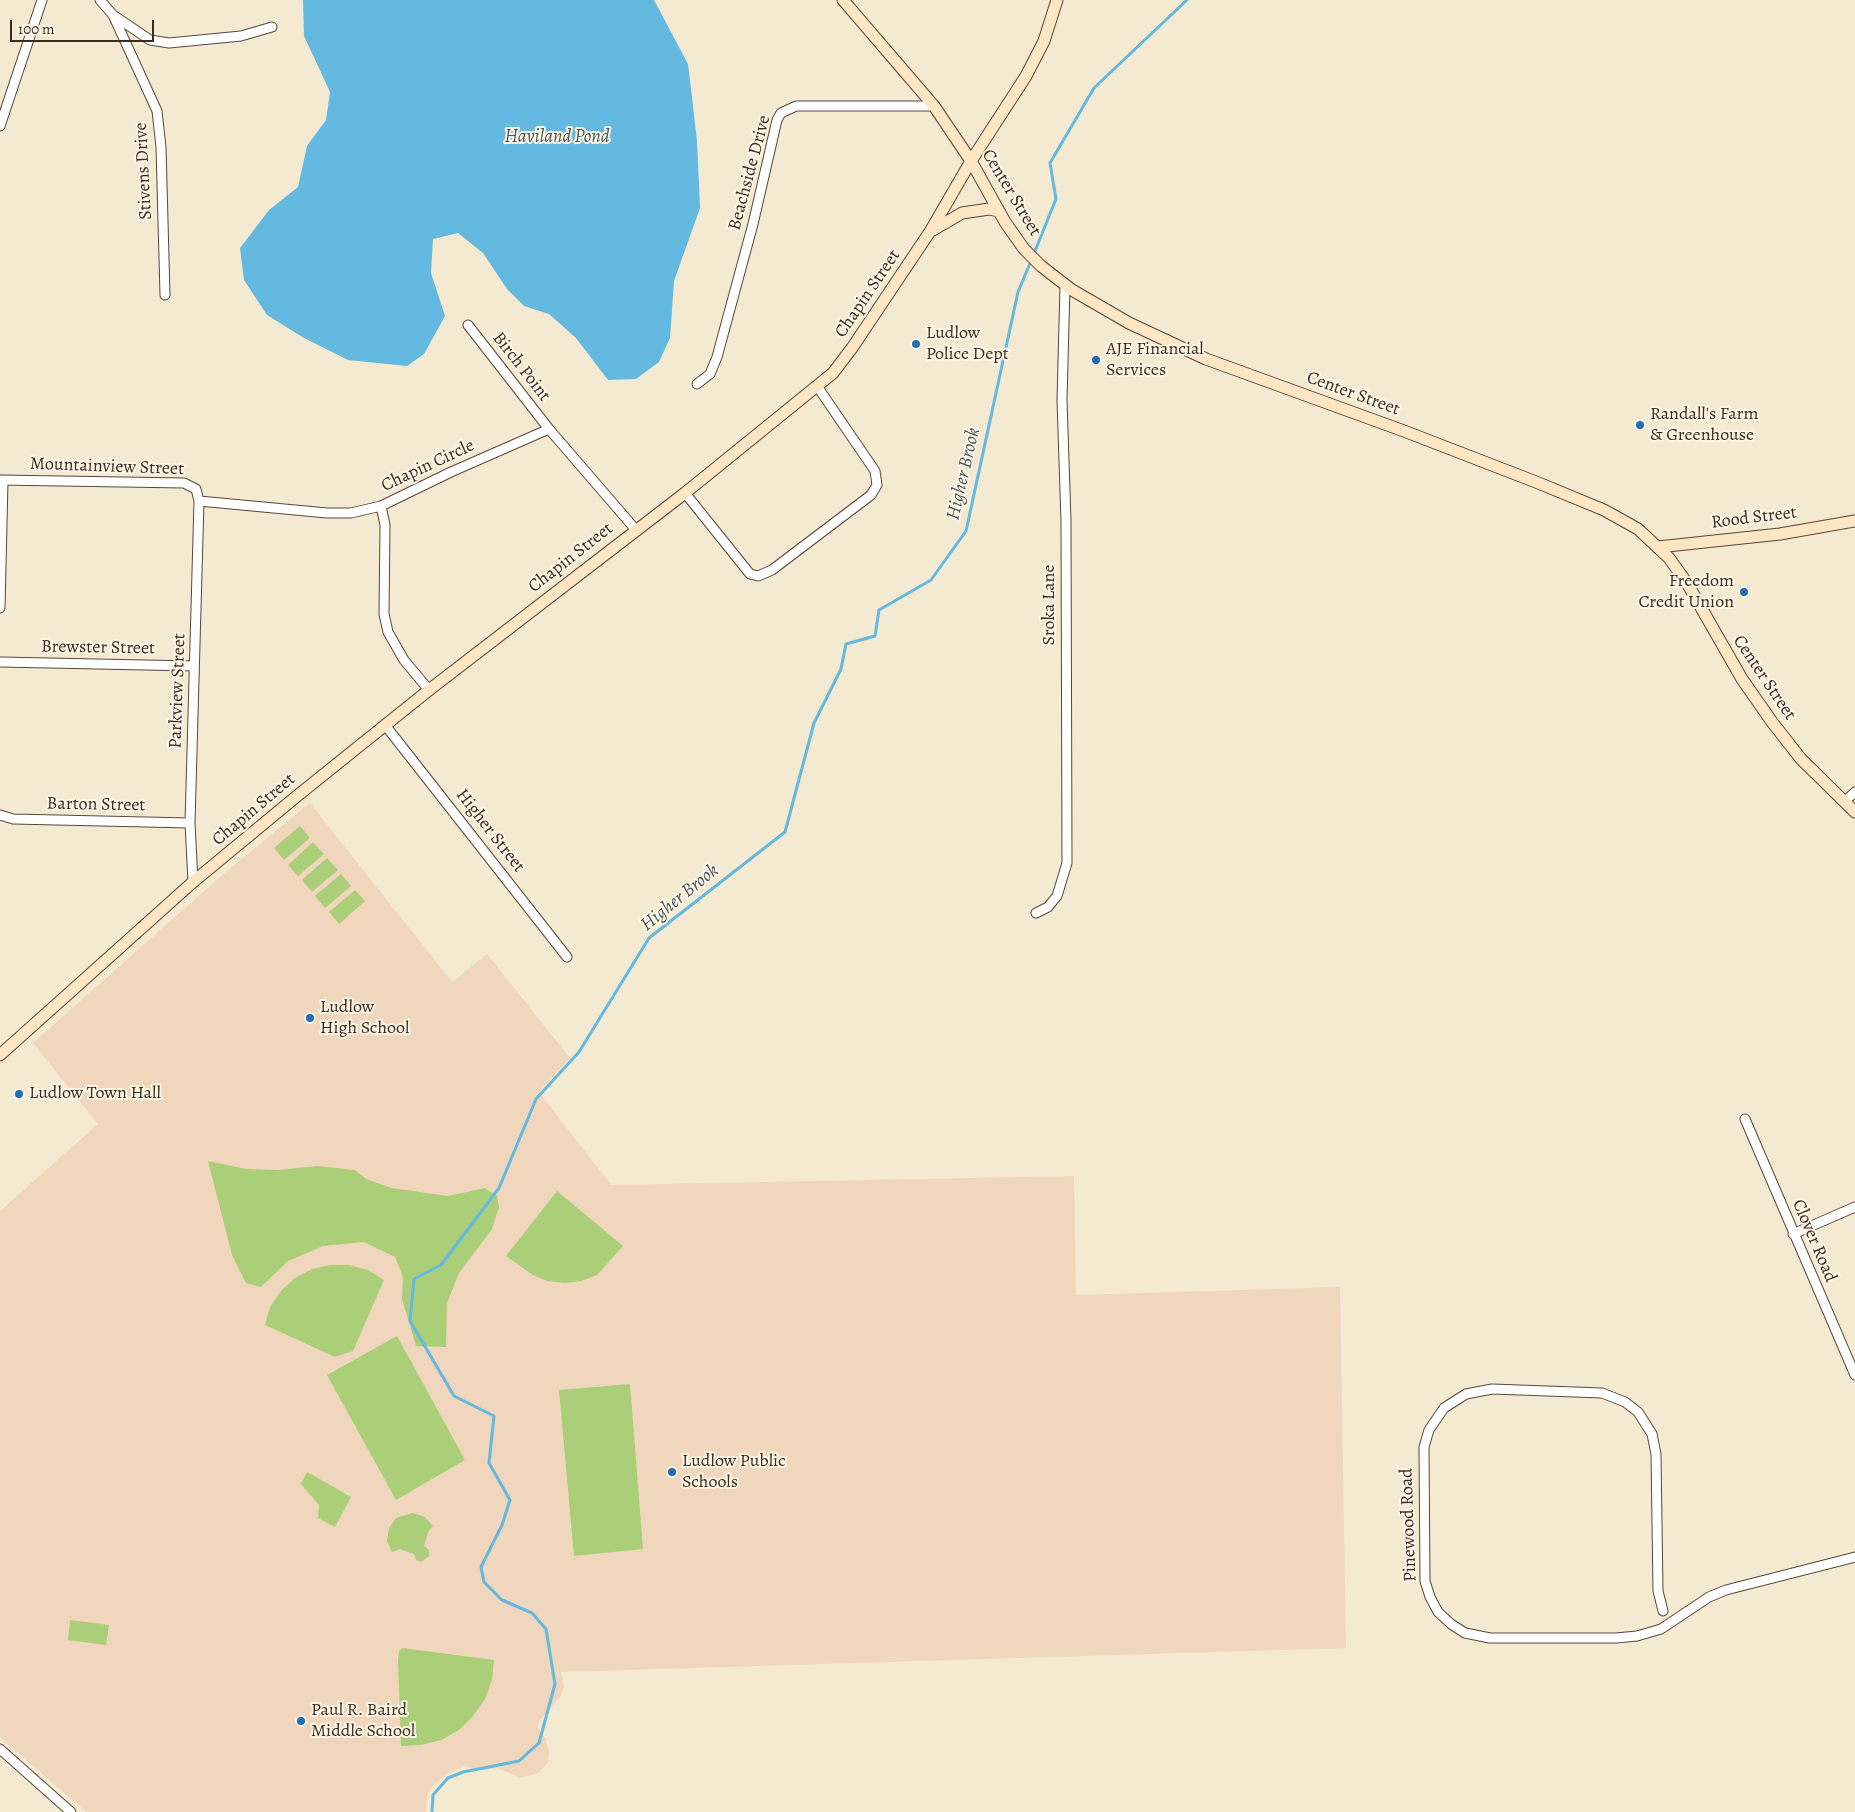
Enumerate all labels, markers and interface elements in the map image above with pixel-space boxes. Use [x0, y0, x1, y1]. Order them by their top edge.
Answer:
scale bar [12, 10, 156, 42]
text: 100 m [18, 19, 55, 39]
street label: Beachside Drive [724, 113, 776, 233]
street label: Stivens Drive [131, 122, 157, 220]
water label: Haviland Pond [504, 126, 610, 148]
street label: Center Street [977, 146, 1045, 240]
street label: Chapin Street [831, 246, 905, 342]
place label: Ludlow Police Dept [926, 323, 1009, 366]
street label: Birch Point [487, 328, 555, 406]
marker: Ludlow Police Dept [910, 338, 922, 350]
place label: AJE Financial Services [1106, 339, 1204, 382]
marker: AJE Financial Services [1090, 354, 1102, 366]
street label: Center Street [1303, 367, 1403, 421]
place label: Randall's Farm & Greenhouse [1650, 404, 1758, 446]
marker: Randall's Farm & Greenhouse [1634, 419, 1646, 431]
water label: Higher Brook [942, 426, 986, 522]
street label: Chapin Circle [378, 435, 478, 497]
street label: Mountainview Street [30, 454, 184, 480]
street label: Rood Street [1710, 502, 1798, 534]
street label: Chapin Street [524, 518, 618, 598]
street label: Sroka Lane [1039, 564, 1061, 646]
place label: Freedom Credit Union [1638, 571, 1734, 614]
marker: Freedom Credit Union [1738, 586, 1750, 598]
street label: Center Street [1728, 632, 1800, 724]
street label: Parkview Street [165, 633, 191, 749]
street label: Brewster Street [41, 636, 155, 660]
street label: Chapin Street [208, 769, 300, 851]
street label: Higher Street [451, 785, 529, 877]
street label: Barton Street [47, 793, 145, 817]
water label: Higher Brook [636, 860, 724, 936]
place label: Ludlow High School [320, 997, 409, 1040]
marker: Ludlow High School [304, 1012, 316, 1024]
place label: Ludlow Town Hall [29, 1083, 161, 1105]
marker: Ludlow Town Hall [13, 1088, 25, 1100]
street label: Clover Road [1787, 1196, 1841, 1286]
place label: Ludlow Public Schools [682, 1451, 786, 1494]
marker: Ludlow Public Schools [666, 1466, 678, 1478]
street label: Pinewood Road [1396, 1468, 1422, 1582]
place label: Paul R. Baird Middle School [311, 1700, 415, 1742]
marker: Paul R. Baird Middle School [295, 1715, 307, 1727]

